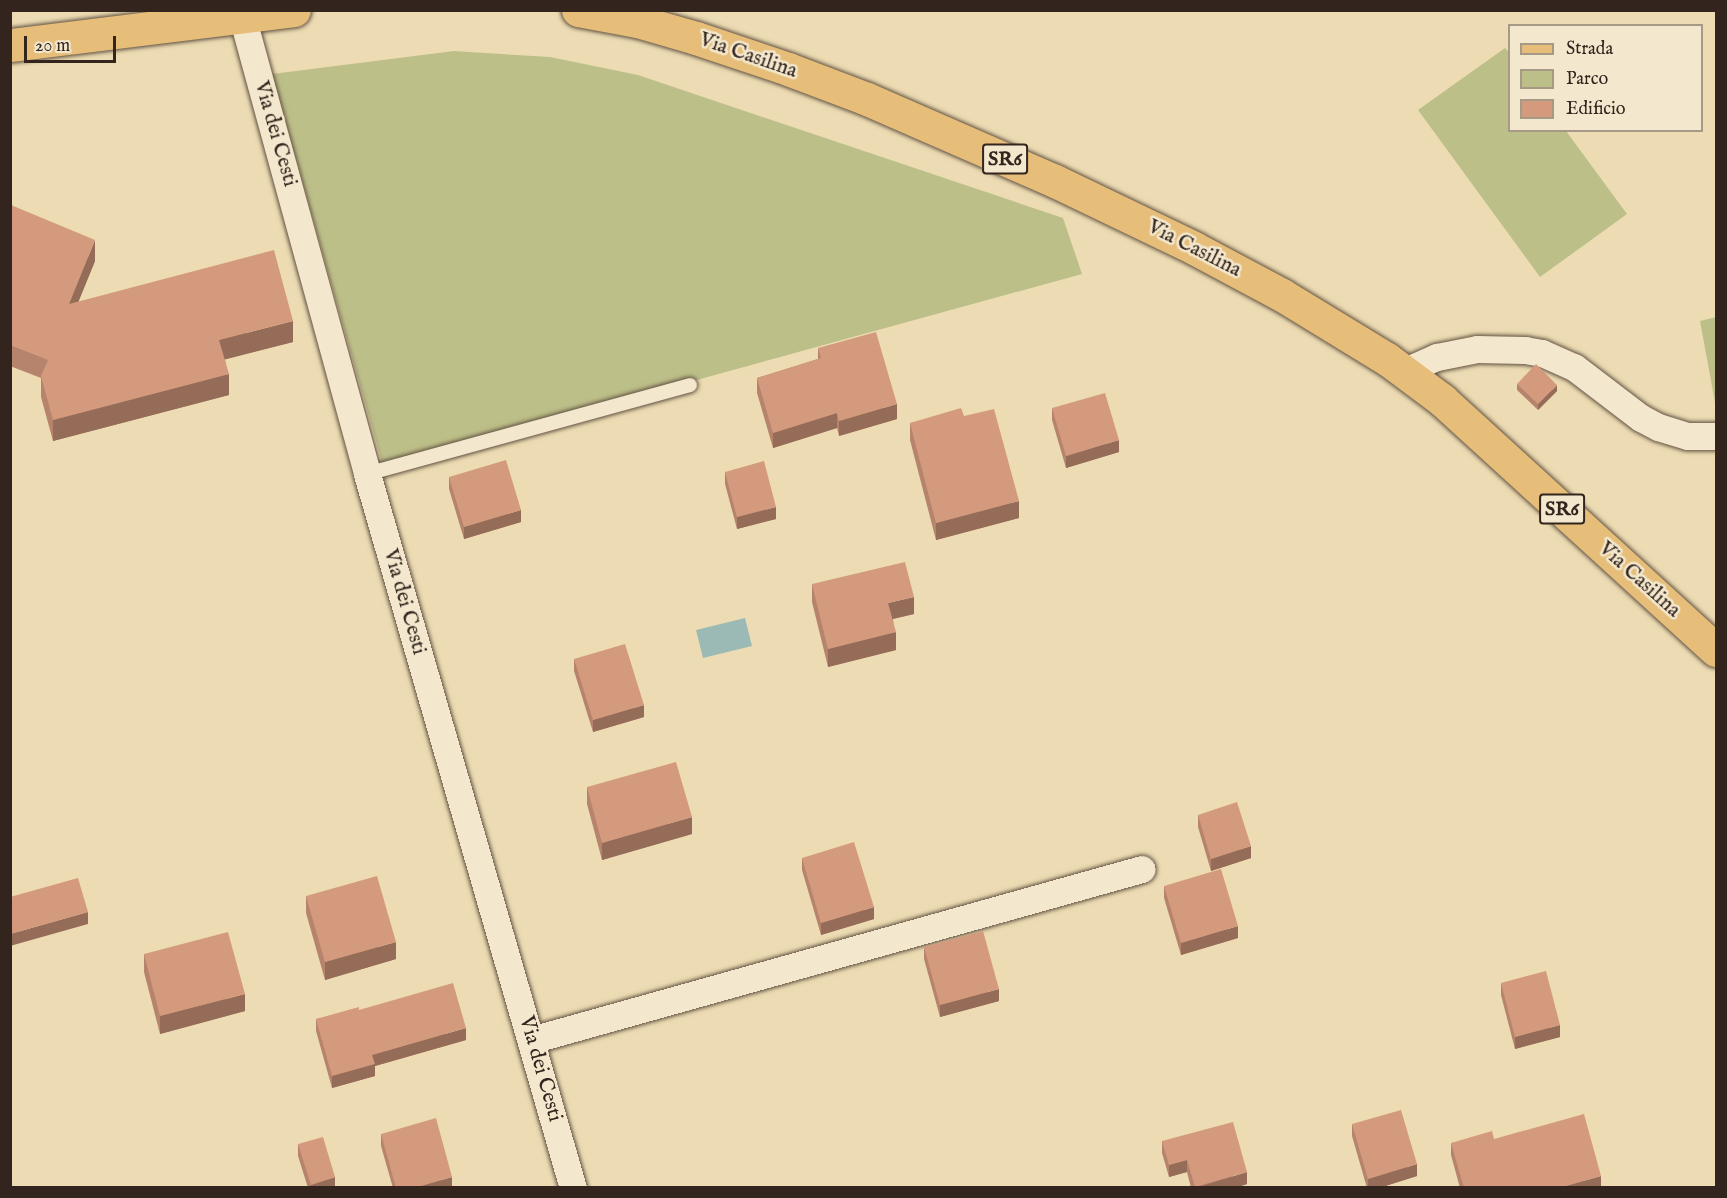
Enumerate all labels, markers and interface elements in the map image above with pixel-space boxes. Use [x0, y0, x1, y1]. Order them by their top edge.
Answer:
scale bar [27, 24, 118, 62]
legend [1508, 24, 1703, 132]
street label: Via Casilina [696, 28, 800, 84]
text: 20 m [35, 35, 70, 58]
text: Strada [1566, 38, 1613, 61]
text: Parco [1566, 68, 1608, 91]
street label: Via dei Cesti [248, 78, 302, 190]
text: Edificio [1566, 98, 1626, 121]
road number: SR6 [981, 142, 1029, 176]
street label: Via Casilina [1143, 215, 1245, 283]
road number: SR6 [1538, 492, 1586, 526]
street label: Via Casilina [1593, 537, 1685, 623]
street label: Via dei Cesti [377, 546, 431, 658]
street label: Via dei Cesti [513, 1013, 567, 1125]

